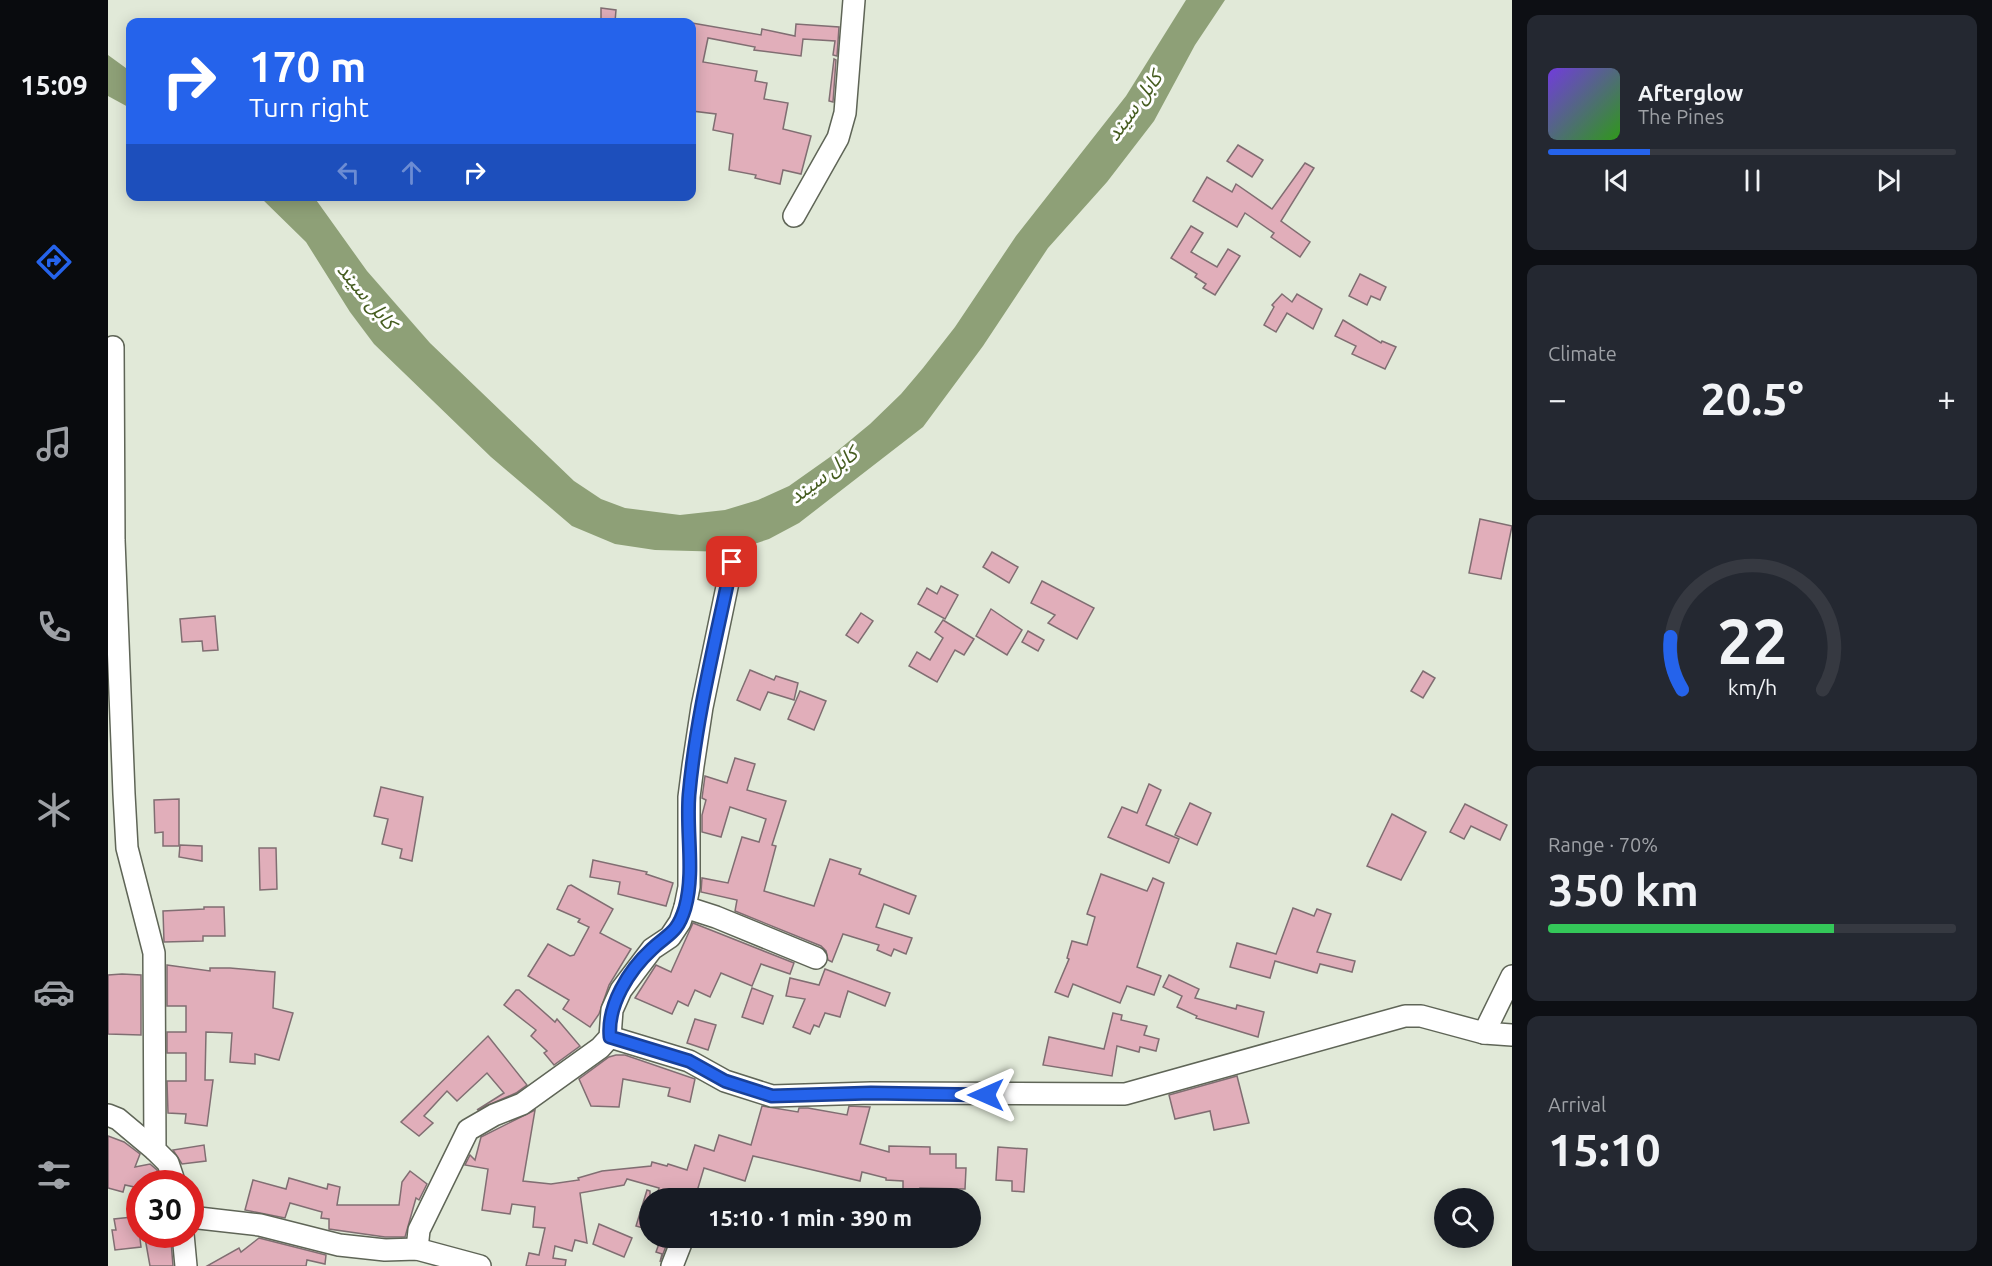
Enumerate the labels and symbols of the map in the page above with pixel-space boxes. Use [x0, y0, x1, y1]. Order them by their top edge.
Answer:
water label: کابل سيند [1101, 64, 1169, 145]
water label: کابل سيند [332, 258, 404, 337]
water label: کابل سيند [784, 439, 865, 508]
pin [706, 536, 757, 587]
position arrow [954, 1063, 1018, 1127]
speed limit sign: 30 [126, 1170, 204, 1248]

